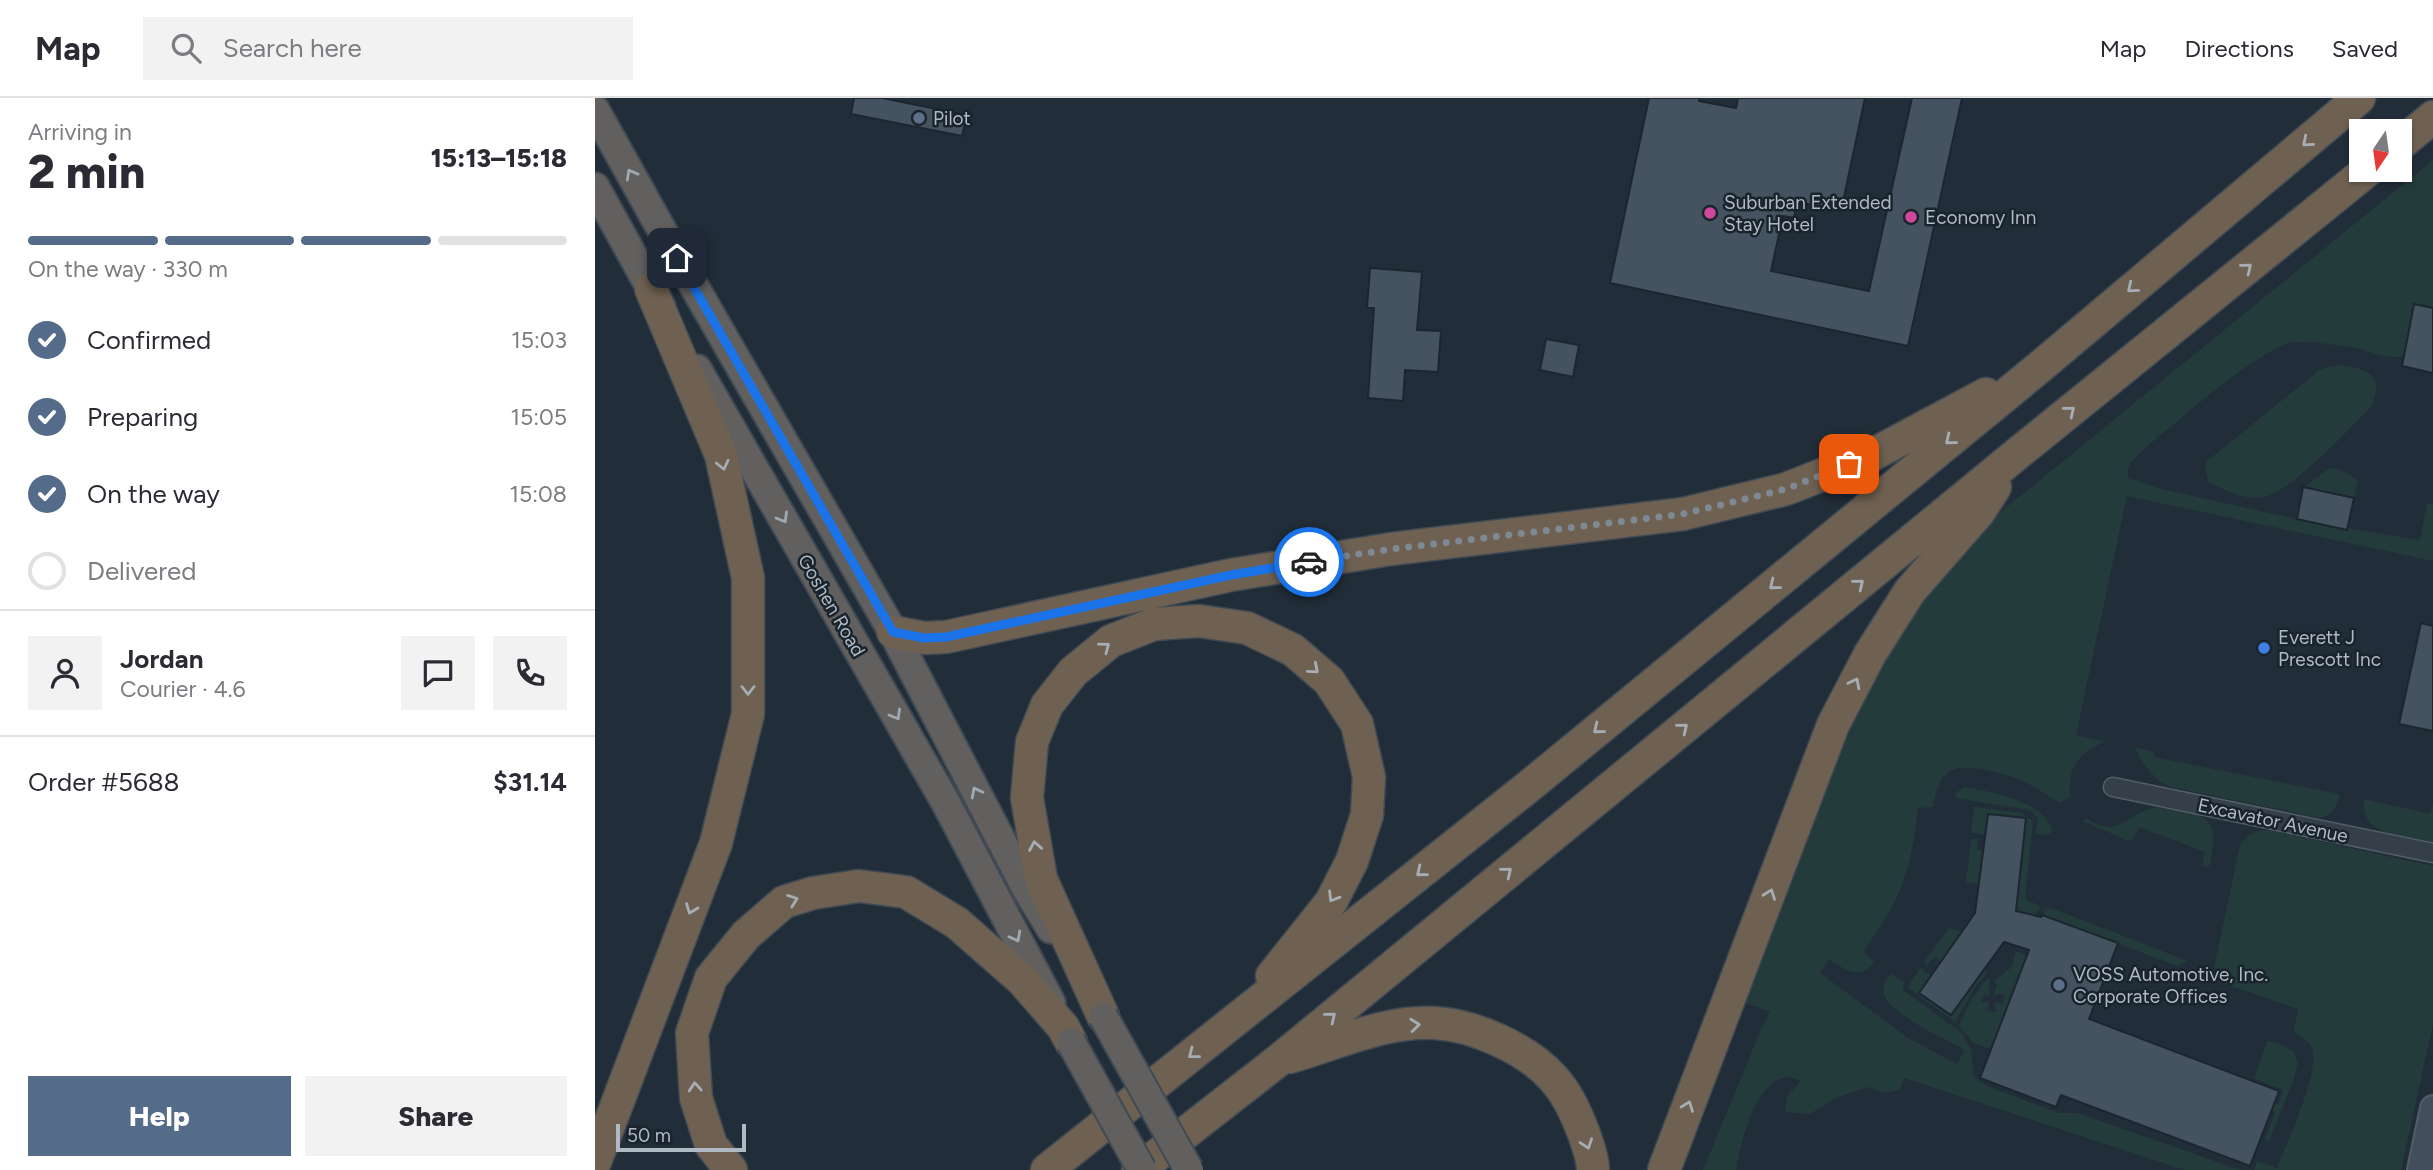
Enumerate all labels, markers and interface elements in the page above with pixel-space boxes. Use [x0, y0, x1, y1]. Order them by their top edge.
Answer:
search box [143, 17, 633, 80]
text: Map [35, 29, 101, 68]
icon: search [167, 29, 205, 67]
text: Search here [223, 32, 362, 64]
text: Map [2100, 34, 2146, 63]
text: Directions [2184, 34, 2294, 63]
text: Saved [2332, 34, 2398, 63]
place label: Pilot [933, 107, 971, 130]
marker: Pilot [911, 110, 927, 126]
text: Arriving in [28, 118, 132, 146]
north arrow [2349, 119, 2411, 182]
map controls [2349, 119, 2412, 182]
one-way arrow [2302, 134, 2315, 146]
text: 15:13–15:18 [431, 142, 567, 174]
text: 2 min [28, 144, 145, 200]
one-way arrow [626, 169, 639, 182]
place label: Suburban Extended Stay Hotel [1724, 191, 1892, 236]
marker: Suburban Extended Stay Hotel [1702, 205, 1718, 221]
place label: Economy Inn [1925, 206, 2036, 229]
marker: Economy Inn [1903, 209, 1919, 225]
pin [647, 228, 707, 288]
icon: home [658, 239, 696, 277]
text: On the way · 330 m [28, 255, 228, 283]
one-way arrow [2240, 264, 2252, 277]
one-way arrow [2128, 280, 2140, 293]
icon: check [28, 321, 66, 359]
text: Confirmed [87, 324, 211, 356]
text: 15:03 [511, 326, 567, 354]
icon: check [28, 398, 66, 436]
text: Preparing [87, 401, 198, 433]
text: 15:05 [510, 403, 567, 431]
one-way arrow [2063, 407, 2075, 420]
one-way arrow [1945, 432, 1958, 445]
pin [1819, 434, 1879, 494]
icon: bag [1830, 445, 1868, 483]
one-way arrow [715, 459, 730, 471]
icon: check [28, 475, 66, 513]
text: On the way [87, 478, 220, 510]
text: 15:08 [510, 480, 567, 508]
one-way arrow [774, 511, 787, 524]
courier [1274, 527, 1344, 597]
icon: car [1290, 543, 1328, 581]
street label: Goshen Road [793, 550, 870, 661]
text: Delivered [87, 555, 196, 587]
one-way arrow [1770, 576, 1782, 589]
one-way arrow [1851, 580, 1864, 592]
place label: Everett J Prescott Inc [2278, 626, 2381, 671]
button: person [28, 636, 102, 710]
button: chat [401, 636, 475, 710]
button: phone [493, 636, 567, 710]
marker: Everett J Prescott Inc [2256, 640, 2272, 656]
text: Jordan [120, 643, 203, 675]
one-way arrow [1097, 643, 1110, 655]
one-way arrow [1306, 661, 1319, 673]
text: Courier · 4.6 [120, 675, 246, 703]
one-way arrow [1846, 678, 1860, 690]
one-way arrow [740, 685, 756, 696]
one-way arrow [888, 708, 901, 721]
one-way arrow [1594, 721, 1607, 733]
one-way arrow [1675, 724, 1688, 736]
text: Order #5688 [28, 766, 180, 798]
text: $31.14 [493, 766, 567, 798]
one-way arrow [971, 787, 984, 799]
street label: Excavator Avenue [2196, 793, 2350, 848]
one-way arrow [1028, 840, 1043, 852]
one-way arrow [1417, 864, 1430, 876]
one-way arrow [1500, 868, 1512, 881]
one-way arrow [1762, 889, 1776, 901]
one-way arrow [1328, 890, 1341, 903]
one-way arrow [787, 894, 799, 908]
one-way arrow [685, 903, 699, 915]
one-way arrow [1008, 930, 1022, 942]
place label: VOSS Automotive, Inc. Corporate Offices [2073, 963, 2268, 1008]
marker: VOSS Automotive, Inc. Corporate Offices [2051, 977, 2067, 993]
one-way arrow [1324, 1012, 1336, 1025]
one-way arrow [1410, 1017, 1421, 1032]
one-way arrow [1188, 1046, 1201, 1058]
button: Help [28, 1076, 291, 1156]
button: Share [305, 1076, 567, 1156]
one-way arrow [688, 1081, 703, 1092]
one-way arrow [1680, 1101, 1694, 1113]
scale bar [616, 1121, 745, 1153]
text: 50 m [627, 1124, 671, 1147]
one-way arrow [1579, 1137, 1593, 1149]

